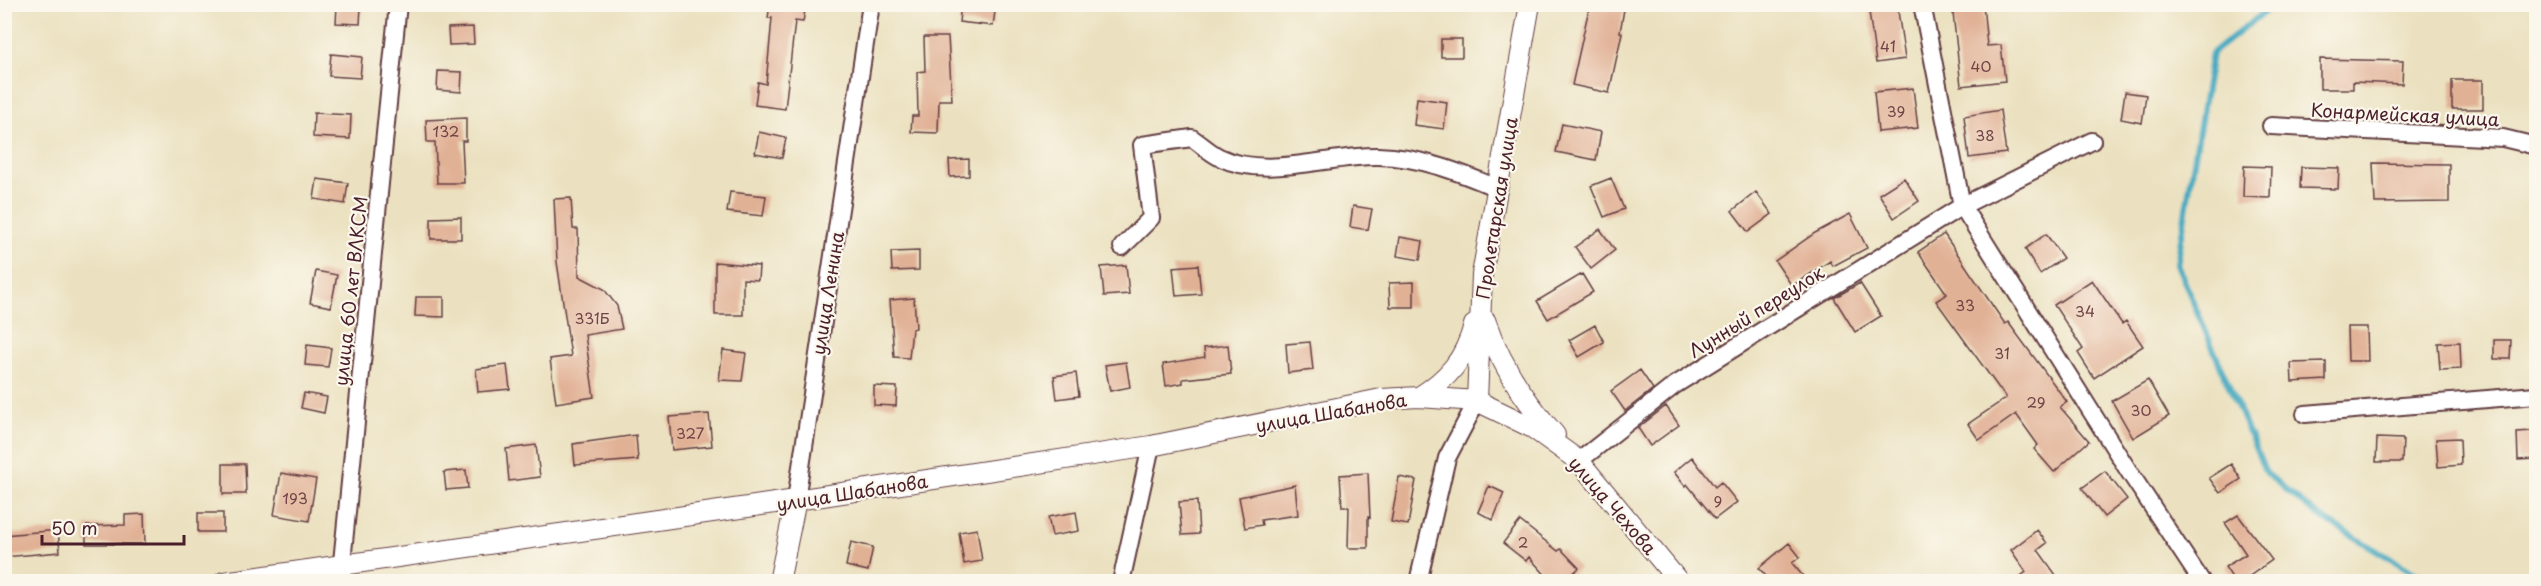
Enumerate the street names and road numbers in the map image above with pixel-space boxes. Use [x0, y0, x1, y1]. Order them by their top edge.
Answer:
street label: Конармейская улица [2310, 96, 2501, 132]
street label: Пролетарская улица [1468, 114, 1524, 301]
street label: улица 60 лет ВЛКСМ [327, 195, 373, 387]
street label: улица Ленина [804, 229, 850, 357]
street label: Лунный переулок [1683, 258, 1829, 364]
street label: улица Шабанова [1253, 385, 1409, 439]
street label: улица Чехова [1563, 450, 1664, 561]
street label: улица Шабанова [774, 467, 930, 517]

